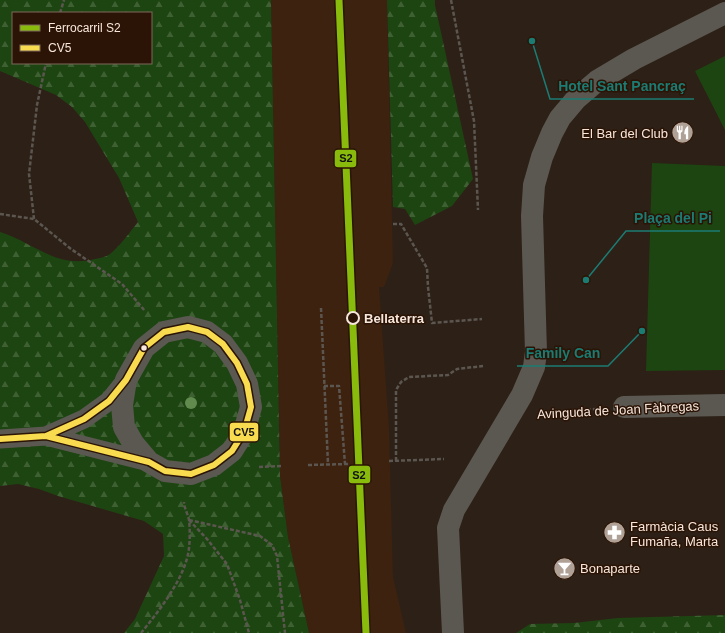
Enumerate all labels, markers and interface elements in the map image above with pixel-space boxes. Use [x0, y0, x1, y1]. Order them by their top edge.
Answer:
legend [12, 12, 152, 64]
text: Ferrocarril S2 [48, 21, 121, 35]
text: CV5 [48, 41, 72, 55]
callout: Hotel Sant Pancraç [550, 73, 694, 99]
text: Hotel Sant Pancraç [558, 78, 686, 94]
restaurant icon: El Bar del Club [670, 120, 696, 146]
place label: El Bar del Club [581, 126, 668, 141]
line badge: S2 [334, 149, 357, 168]
text: S2 [339, 152, 353, 164]
callout: Plaça del Pi [626, 205, 720, 231]
text: Plaça del Pi [634, 210, 712, 226]
marker: Bellaterra [346, 311, 360, 325]
place label: Bellaterra [364, 311, 425, 326]
callout: Family Can [517, 340, 608, 366]
unlabelled marker [139, 343, 149, 353]
text: Family Can [526, 345, 600, 361]
street label: Avinguda de Joan Fàbregas [537, 398, 700, 422]
line badge: CV5 [229, 422, 259, 442]
text: CV5 [233, 426, 255, 438]
line badge: S2 [348, 465, 371, 484]
text: S2 [352, 469, 366, 481]
place label: Farmàcia Caus Fumaña, Marta [630, 519, 719, 549]
pharmacy icon: Farmàcia Caus Fumaña, Marta [601, 520, 627, 546]
bar icon: Bonaparte [551, 555, 577, 581]
place label: Bonaparte [580, 561, 640, 576]

